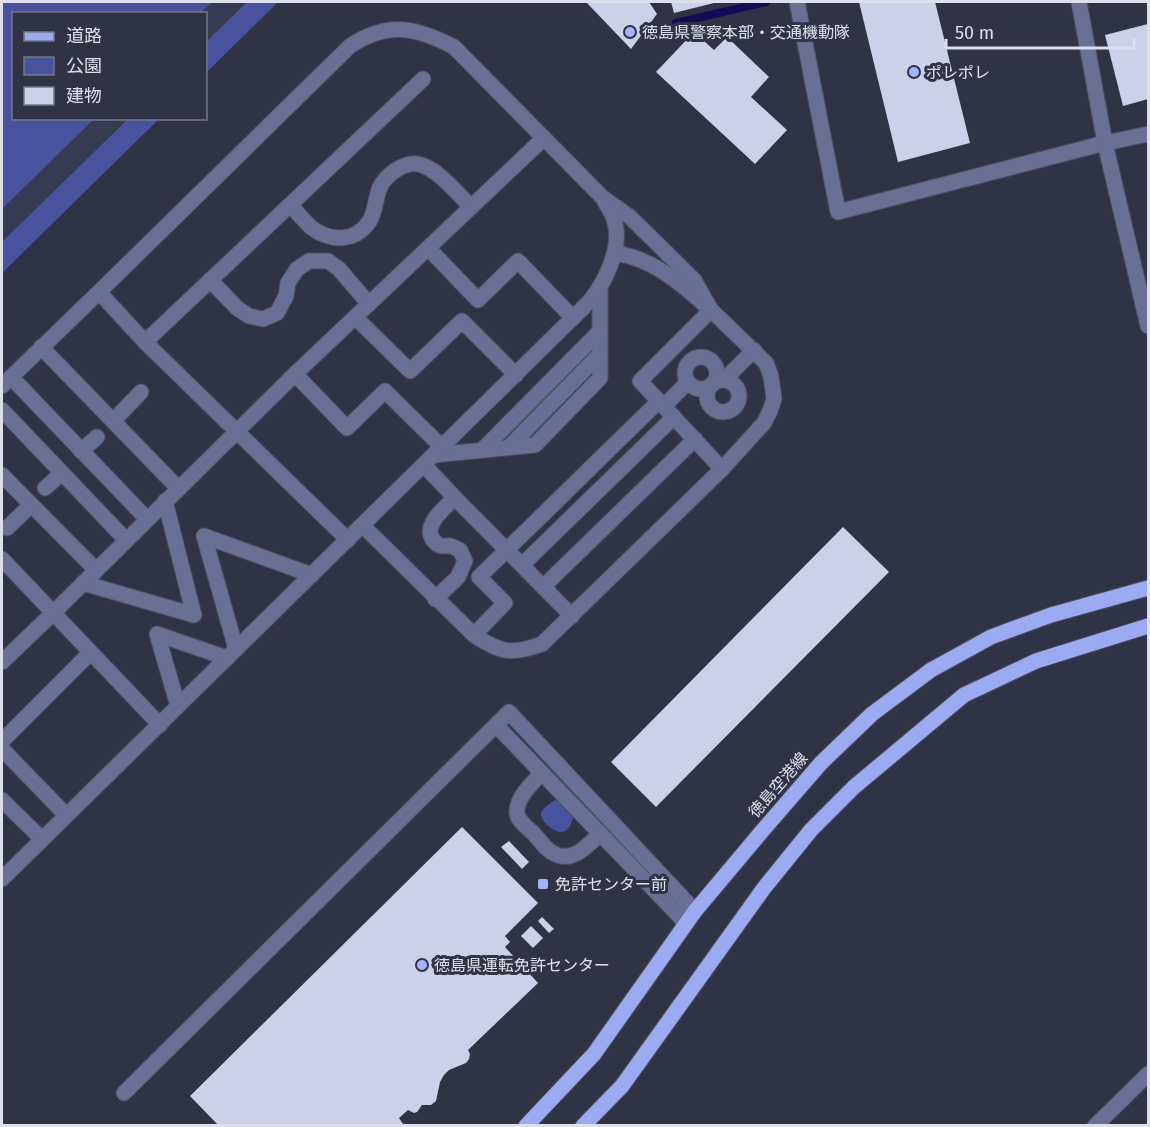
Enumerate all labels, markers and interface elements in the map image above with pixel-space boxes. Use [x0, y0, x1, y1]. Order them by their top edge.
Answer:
legend [12, 12, 207, 120]
scale bar [946, 12, 1134, 50]
text: 50 m [955, 22, 994, 44]
place label: 徳島県警察本部・交通機動隊 [642, 23, 850, 42]
text: 道路 [66, 25, 102, 47]
marker: 徳島県警察本部・交通機動隊 [623, 25, 637, 39]
text: 公園 [66, 55, 102, 77]
place label: ポレポレ [926, 63, 990, 82]
marker: ポレポレ [907, 65, 921, 79]
text: 建物 [66, 85, 102, 107]
street label: 徳島空港線 [745, 749, 811, 821]
place label: 免許センター前 [555, 875, 667, 894]
marker: 免許センター前 [536, 877, 550, 891]
place label: 徳島県運転免許センター [434, 956, 610, 975]
marker: 徳島県運転免許センター [415, 958, 429, 972]

